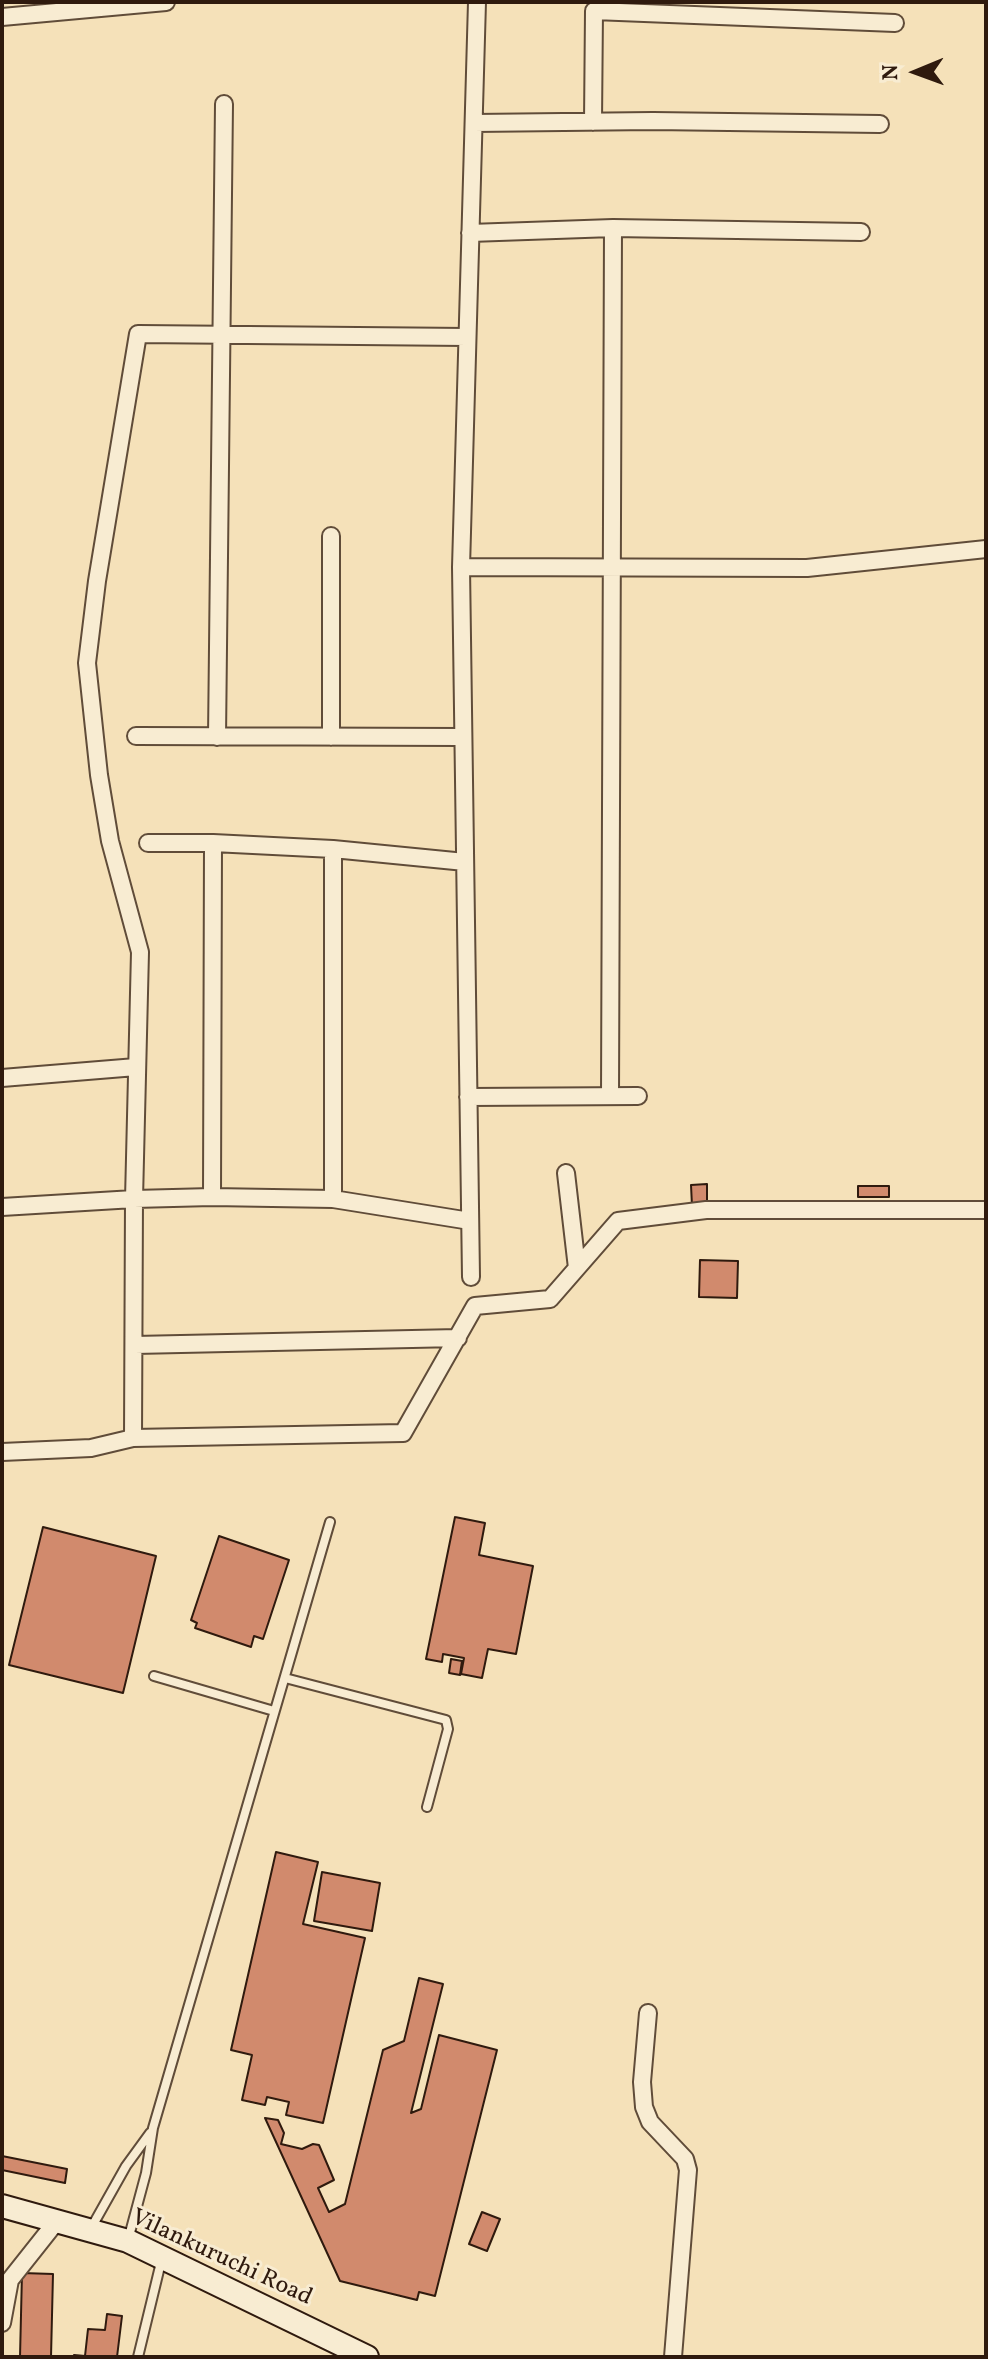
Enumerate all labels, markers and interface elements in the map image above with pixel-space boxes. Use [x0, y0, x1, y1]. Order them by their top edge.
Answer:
north arrow [876, 32, 956, 112]
text: N [876, 64, 907, 81]
street label: Vilankuruchi Road [126, 2204, 316, 2314]

